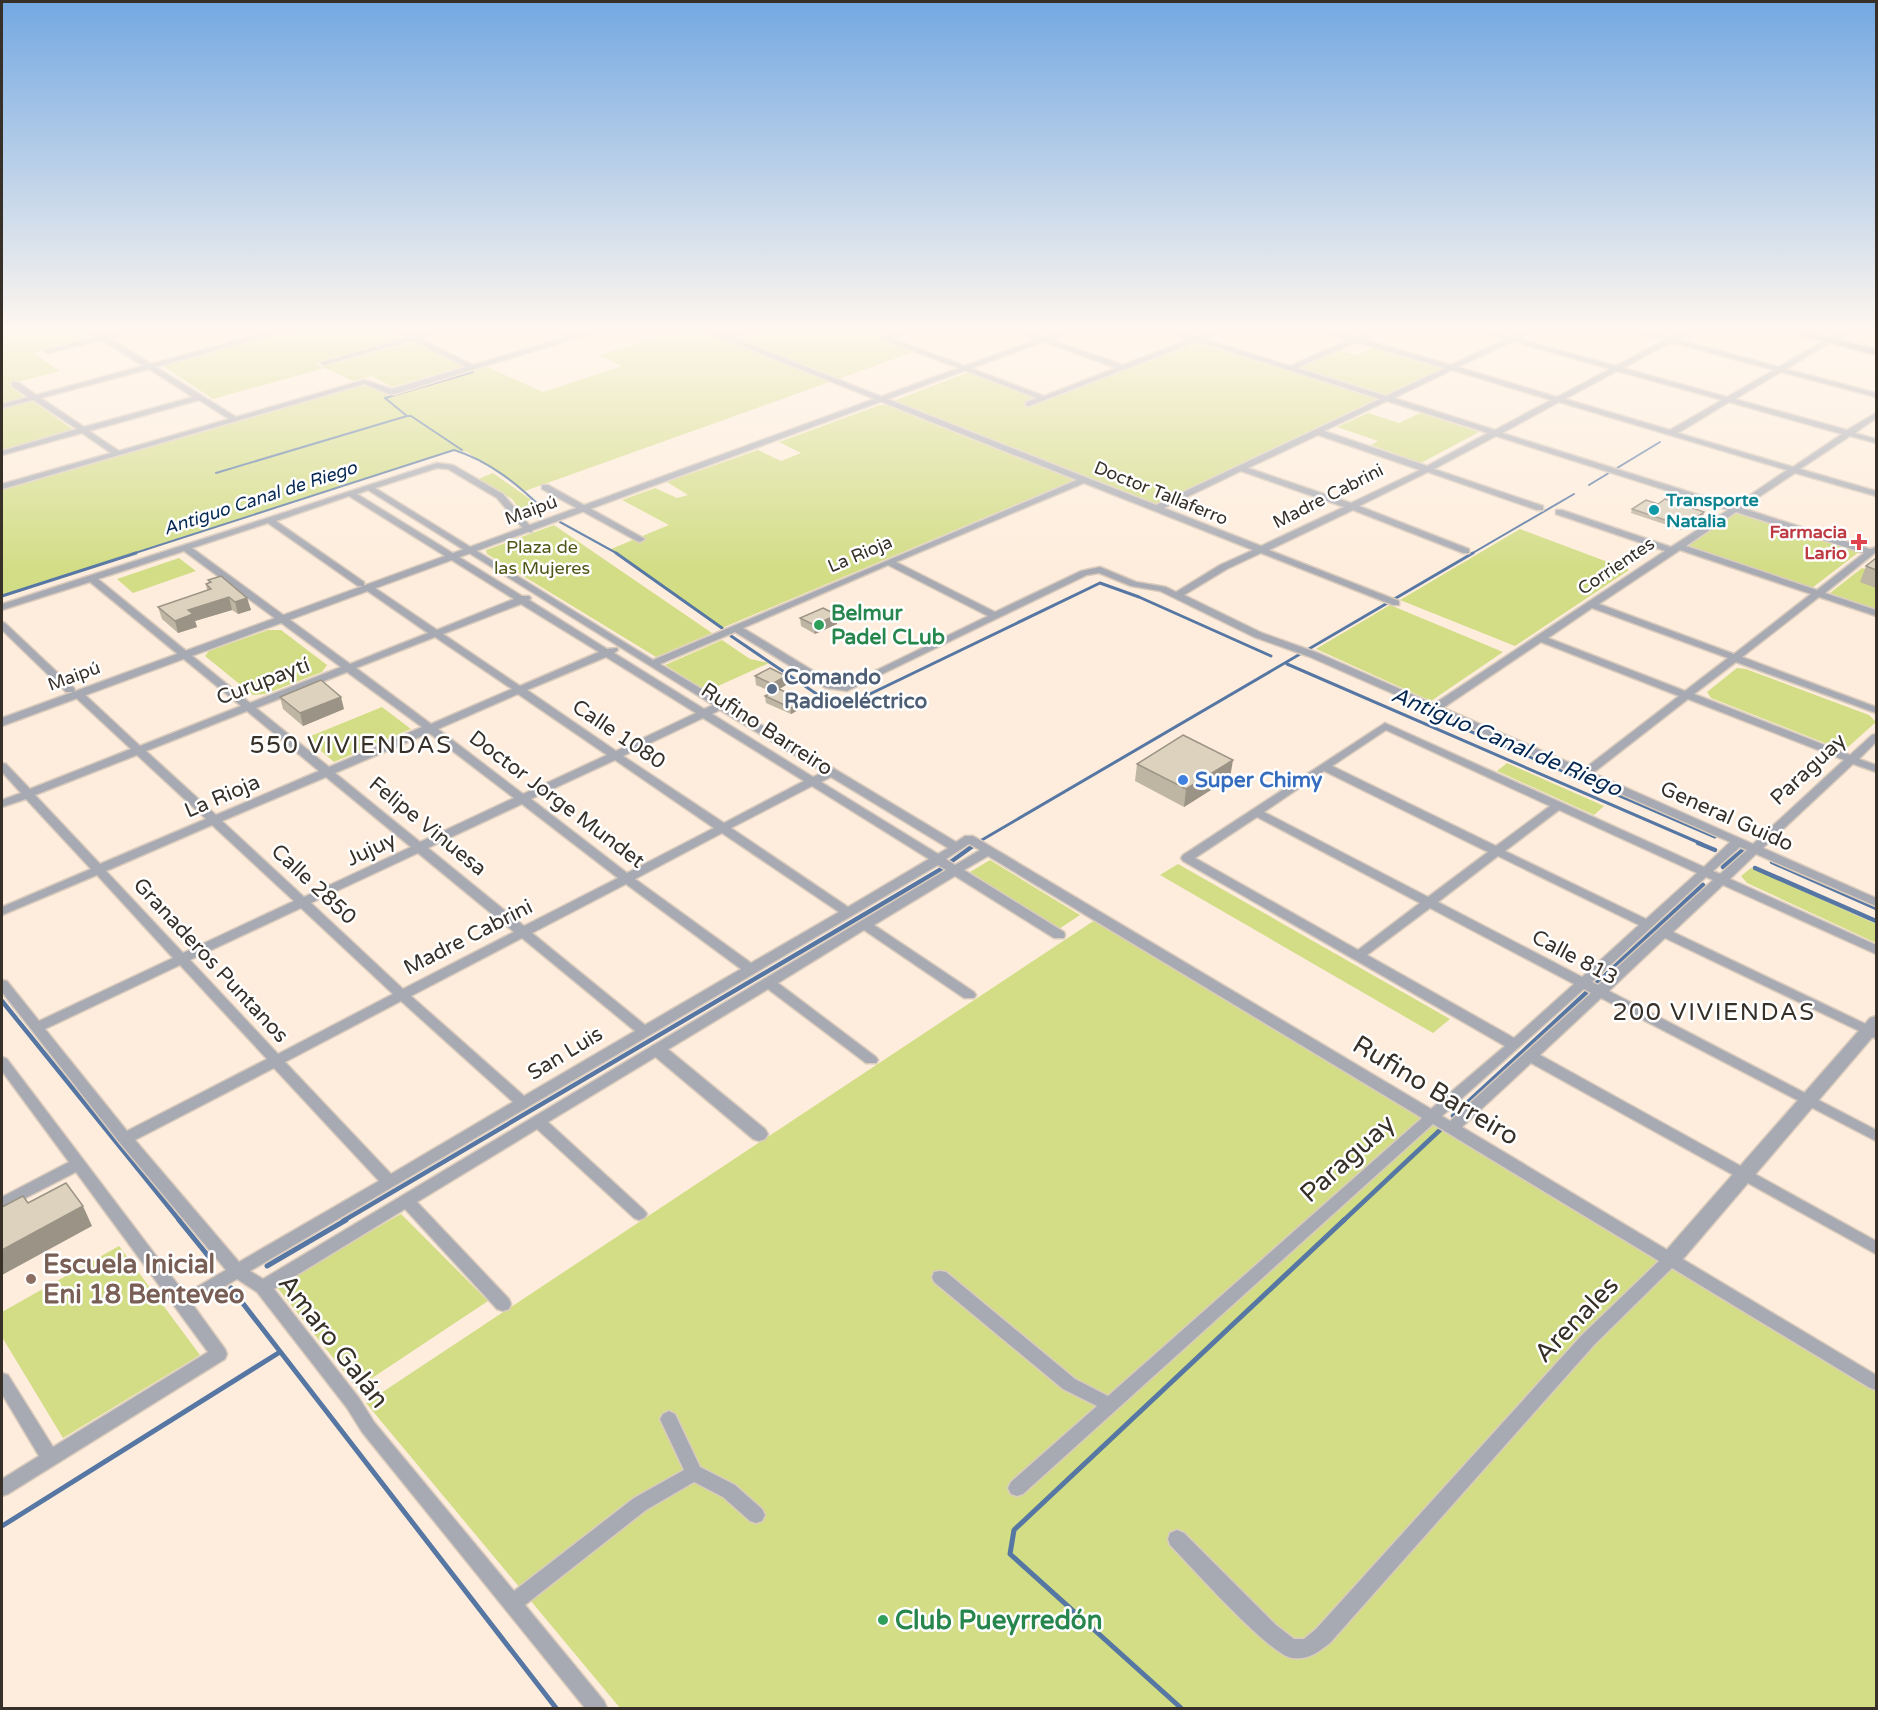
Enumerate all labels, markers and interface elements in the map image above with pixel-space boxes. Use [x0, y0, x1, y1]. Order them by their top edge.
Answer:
water label: Antiguo Canal de Riego [160, 456, 361, 540]
street label: Doctor Tallaferro [1091, 456, 1231, 530]
street label: Madre Cabrini [1269, 459, 1387, 533]
place label: Transporte Natalia [1665, 489, 1759, 532]
street label: Maipú [502, 490, 560, 530]
marker: Transporte Natalia [1647, 503, 1661, 517]
place label: Farmacia Lario [1770, 521, 1847, 564]
street label: La Rioja [824, 531, 896, 577]
street label: Corrientes [1573, 532, 1659, 600]
marker: Farmacia Lario [1852, 535, 1866, 549]
park label: Plaza de las Mujeres [494, 536, 590, 579]
place label: Belmur Padel CLub [831, 601, 945, 650]
marker: Belmur Padel CLub [812, 618, 826, 632]
street label: Curupaytí [213, 652, 313, 711]
street label: Maipú [45, 656, 103, 696]
place label: Comando Radioeléctrico [784, 665, 928, 714]
street label: Rufino Barreiro [696, 678, 837, 781]
marker: Comando Radioeléctrico [765, 682, 779, 696]
water label: Antiguo Canal de Riego [1388, 682, 1627, 803]
street label: Calle 1080 [567, 694, 670, 775]
street label: Doctor Jorge Mundet [464, 725, 649, 874]
street label: Paraguay [1765, 728, 1851, 811]
district label: 550 VIVIENDAS [250, 731, 452, 760]
place label: Super Chimy [1195, 768, 1323, 793]
street label: La Rioja [181, 769, 264, 823]
street label: Felipe Vinuesa [364, 771, 491, 881]
marker: Super Chimy [1176, 773, 1190, 787]
street label: General Guido [1656, 776, 1797, 857]
street label: Jujuy [342, 827, 400, 872]
street label: Calle 2850 [266, 839, 361, 930]
street label: Granaderos Puntanos [128, 873, 294, 1048]
street label: Madre Cabrini [400, 894, 537, 981]
street label: Calle 813 [1528, 924, 1622, 990]
district label: 200 VIVIENDAS [1613, 998, 1815, 1027]
street label: San Luis [523, 1021, 607, 1086]
street label: Rufino Barreiro [1347, 1029, 1524, 1152]
street label: Paraguay [1294, 1108, 1401, 1209]
place label: Escuela Inicial Eni 18 Benteveo [43, 1249, 245, 1310]
street label: Amaro Galán [272, 1268, 395, 1414]
street label: Arenales [1528, 1270, 1625, 1369]
marker: Escuela Inicial Eni 18 Benteveo [24, 1272, 38, 1286]
place label: Club Pueyrredón [895, 1605, 1103, 1636]
marker: Club Pueyrredón [876, 1613, 890, 1627]

